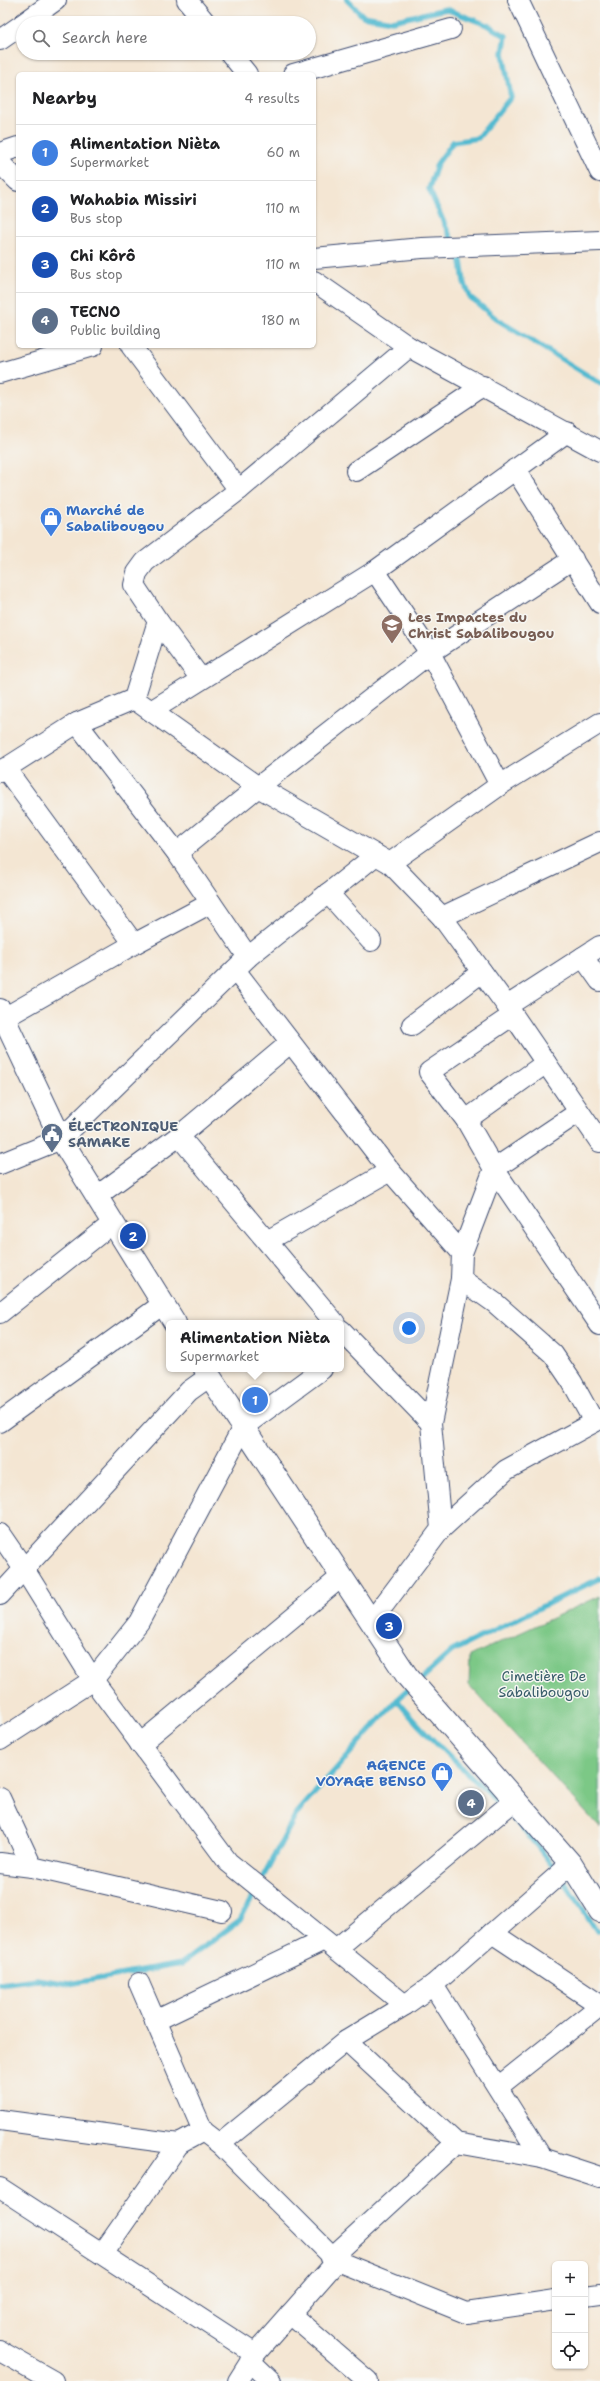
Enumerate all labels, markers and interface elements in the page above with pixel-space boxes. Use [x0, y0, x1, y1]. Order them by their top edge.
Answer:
search box [16, 16, 316, 60]
icon: search [30, 27, 52, 49]
text: Search here [62, 28, 148, 48]
text: Nearby [32, 87, 97, 109]
text: 4 results [244, 90, 300, 107]
text: Alimentation Nièta [70, 134, 220, 154]
text: 1 [42, 144, 48, 161]
text: 60 m [267, 144, 300, 161]
text: Supermarket [70, 154, 149, 171]
text: Wahabia Missiri [70, 190, 197, 210]
text: 2 [40, 200, 50, 217]
text: 110 m [265, 200, 300, 217]
text: Bus stop [70, 210, 122, 227]
text: Chi Kôrô [70, 246, 136, 266]
text: 3 [40, 256, 50, 273]
text: 110 m [265, 256, 300, 273]
text: Bus stop [70, 266, 122, 283]
text: TECNO [70, 302, 120, 322]
text: 4 [40, 312, 50, 329]
text: 180 m [261, 312, 300, 329]
text: Public building [70, 322, 161, 339]
place label: Marché de Sabalibougou [66, 501, 165, 535]
shop icon: Marché de Sabalibougou [38, 505, 64, 538]
place label: Les Impactes du Christ Sabalibougou [408, 608, 555, 642]
school or university icon: Les Impactes du Christ Sabalibougou [379, 612, 405, 645]
place label: ÉLECTRONIQUE SAMAKE [68, 1117, 178, 1151]
public building icon: ÉLECTRONIQUE SAMAKE [39, 1121, 65, 1154]
pin: 2 [120, 1221, 146, 1251]
your location [399, 1318, 419, 1338]
popup [166, 1320, 344, 1372]
text: Alimentation Nièta [180, 1328, 330, 1348]
text: Supermarket [180, 1348, 259, 1365]
pin: 1 [242, 1385, 268, 1415]
pin: 3 [376, 1611, 402, 1641]
park label: Cimetière De Sabalibougou [499, 1667, 589, 1701]
place label: AGENCE VOYAGE BENSO [316, 1756, 426, 1790]
shop icon: AGENCE VOYAGE BENSO [429, 1760, 455, 1793]
pin: 4 [458, 1788, 484, 1818]
map controls [552, 2261, 588, 2369]
button: + [552, 2261, 588, 2297]
button: − [552, 2297, 588, 2333]
button: locate [552, 2333, 588, 2369]

